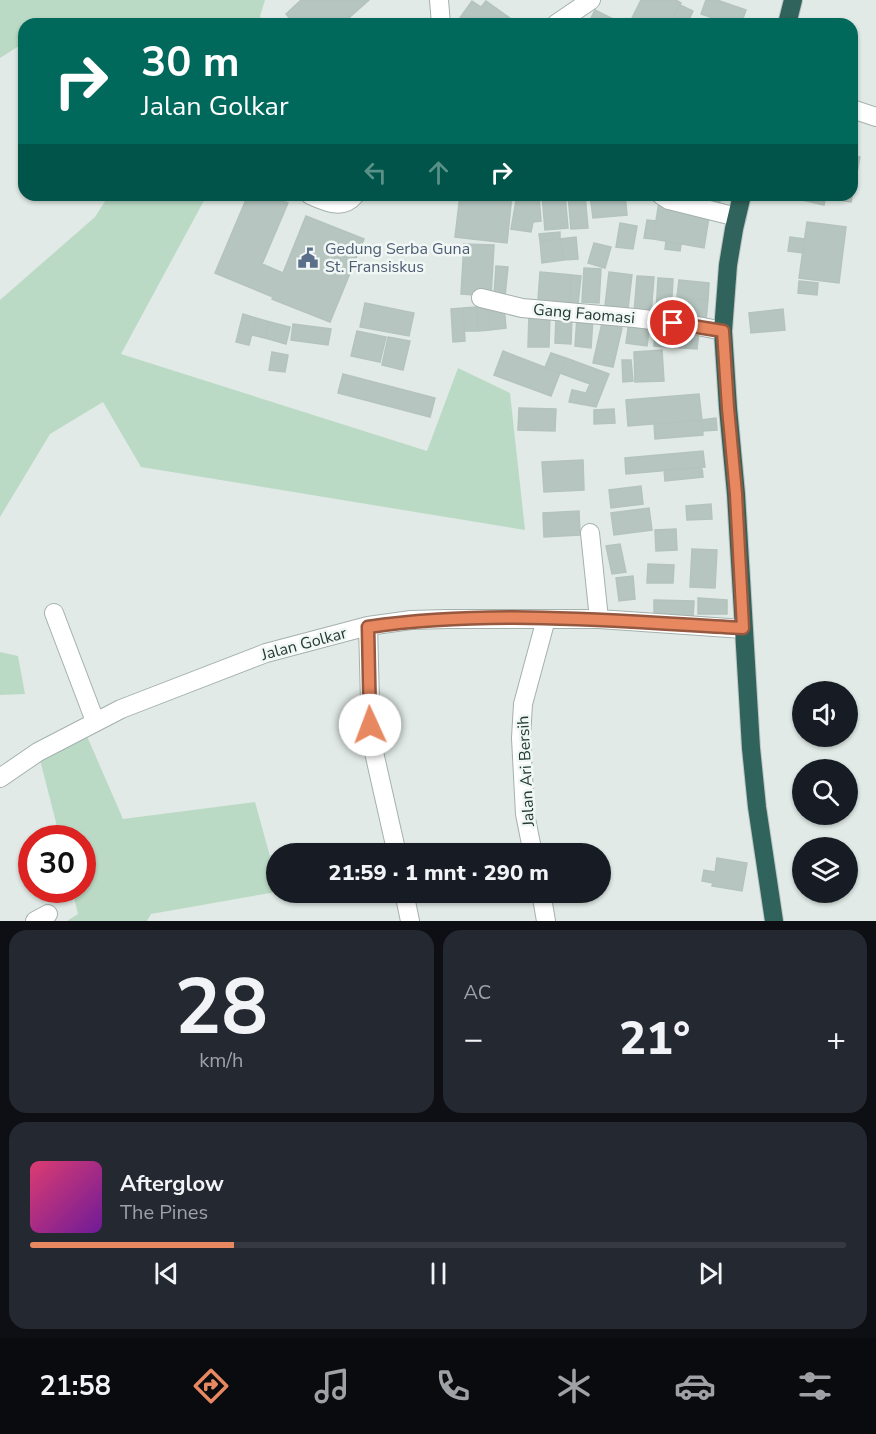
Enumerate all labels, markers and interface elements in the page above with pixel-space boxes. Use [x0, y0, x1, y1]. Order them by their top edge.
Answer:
text: 30 m [141, 34, 240, 91]
icon: right [42, 42, 120, 120]
text: Jalan Golkar [141, 88, 289, 125]
icon: left [359, 156, 392, 189]
icon: ahead [422, 156, 455, 189]
icon: right [485, 156, 518, 189]
place label: Gedung Serba Guna St. Fransiskus [325, 238, 470, 278]
public building icon: Gedung Serba Guna St. Fransiskus [296, 246, 320, 270]
pin [647, 297, 698, 348]
street label: Gang Faomasi [532, 299, 636, 329]
icon: arrive [656, 306, 689, 339]
street label: Jalan Golkar [258, 622, 349, 666]
map controls [792, 681, 858, 903]
button: sound [792, 681, 858, 747]
position arrow [338, 693, 402, 757]
street label: Jalan Ari Bersih [512, 715, 540, 828]
button: search [792, 759, 858, 825]
speed limit sign: 30 [18, 825, 96, 903]
button: layers [792, 837, 858, 903]
text: 21:59 · 1 mnt · 290 m [328, 858, 549, 888]
text: 28 [174, 954, 268, 1061]
text: AC [464, 979, 491, 1006]
text: 21° [619, 1009, 690, 1070]
text: − [464, 1017, 483, 1062]
text: + [826, 1017, 846, 1062]
text: km/h [199, 1047, 243, 1074]
text: Afterglow [120, 1169, 224, 1199]
text: The Pines [120, 1199, 208, 1226]
icon: previous [150, 1257, 183, 1290]
icon: pause [422, 1257, 455, 1290]
icon: next [694, 1257, 727, 1290]
icon: directions [190, 1365, 232, 1407]
icon: music [311, 1365, 353, 1407]
icon: phone [432, 1365, 474, 1407]
icon: climate [553, 1365, 595, 1407]
icon: car [674, 1365, 716, 1407]
icon: filters [794, 1365, 836, 1407]
text: 21:58 [39, 1368, 111, 1405]

